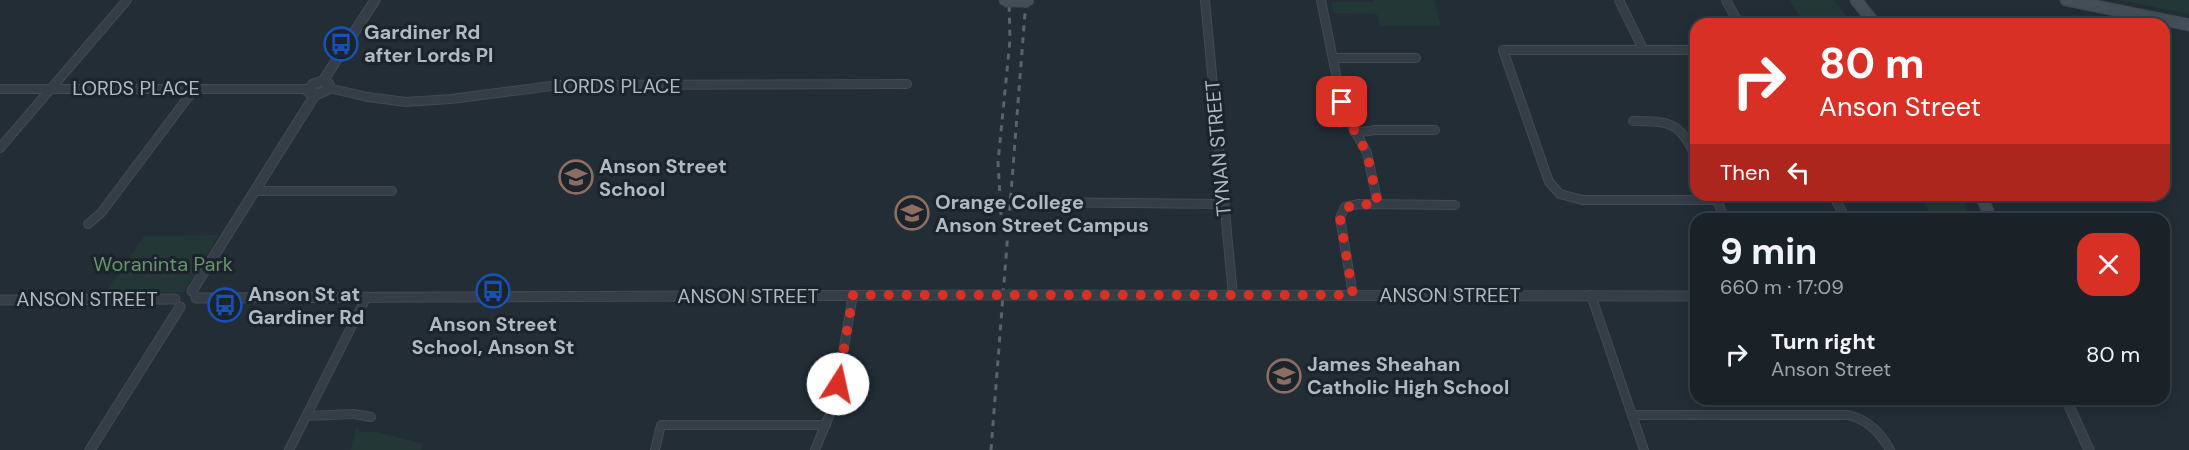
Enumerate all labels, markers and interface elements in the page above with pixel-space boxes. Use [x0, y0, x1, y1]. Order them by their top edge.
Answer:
place label: Gardiner Rd after Lords Pl [364, 19, 493, 68]
bus stop icon: Gardiner Rd after Lords Pl [323, 26, 359, 62]
text: 80 m [1819, 36, 1925, 91]
icon: right [1720, 42, 1798, 120]
street label: LORDS PLACE [553, 73, 681, 99]
street label: LORDS PLACE [72, 75, 200, 101]
pin [1316, 76, 1367, 127]
street label: TYNAN STREET [1199, 79, 1237, 217]
icon: arrive [1325, 85, 1358, 118]
text: Anson Street [1819, 89, 1981, 124]
place label: Anson Street School [599, 153, 727, 202]
icon: left [1782, 156, 1815, 189]
text: Then [1720, 158, 1770, 187]
school or university icon: Anson Street School [558, 159, 594, 195]
place label: Orange College Anson Street Campus [935, 189, 1149, 238]
school or university icon: Orange College Anson Street Campus [894, 195, 930, 231]
text: 9 min [1720, 228, 1817, 275]
button: close [2077, 233, 2140, 296]
park label: Woraninta Park [93, 251, 233, 277]
bus stop icon: Anson Street School, Anson St [475, 273, 511, 309]
text: 660 m · 17:09 [1720, 274, 1844, 300]
place label: Anson St at Gardiner Rd [248, 281, 364, 330]
street label: ANSON STREET [1379, 282, 1521, 308]
street label: ANSON STREET [677, 283, 819, 309]
street label: ANSON STREET [16, 286, 158, 312]
bus stop icon: Anson St at Gardiner Rd [207, 287, 243, 323]
place label: Anson Street School, Anson St [411, 311, 575, 360]
text: Turn right [1771, 327, 1876, 356]
icon: right [1720, 338, 1753, 371]
text: 80 m [2086, 340, 2140, 369]
place label: James Sheahan Catholic High School [1307, 351, 1509, 400]
position arrow [806, 352, 870, 416]
text: Anson Street [1771, 356, 1891, 382]
school or university icon: James Sheahan Catholic High School [1266, 358, 1302, 394]

